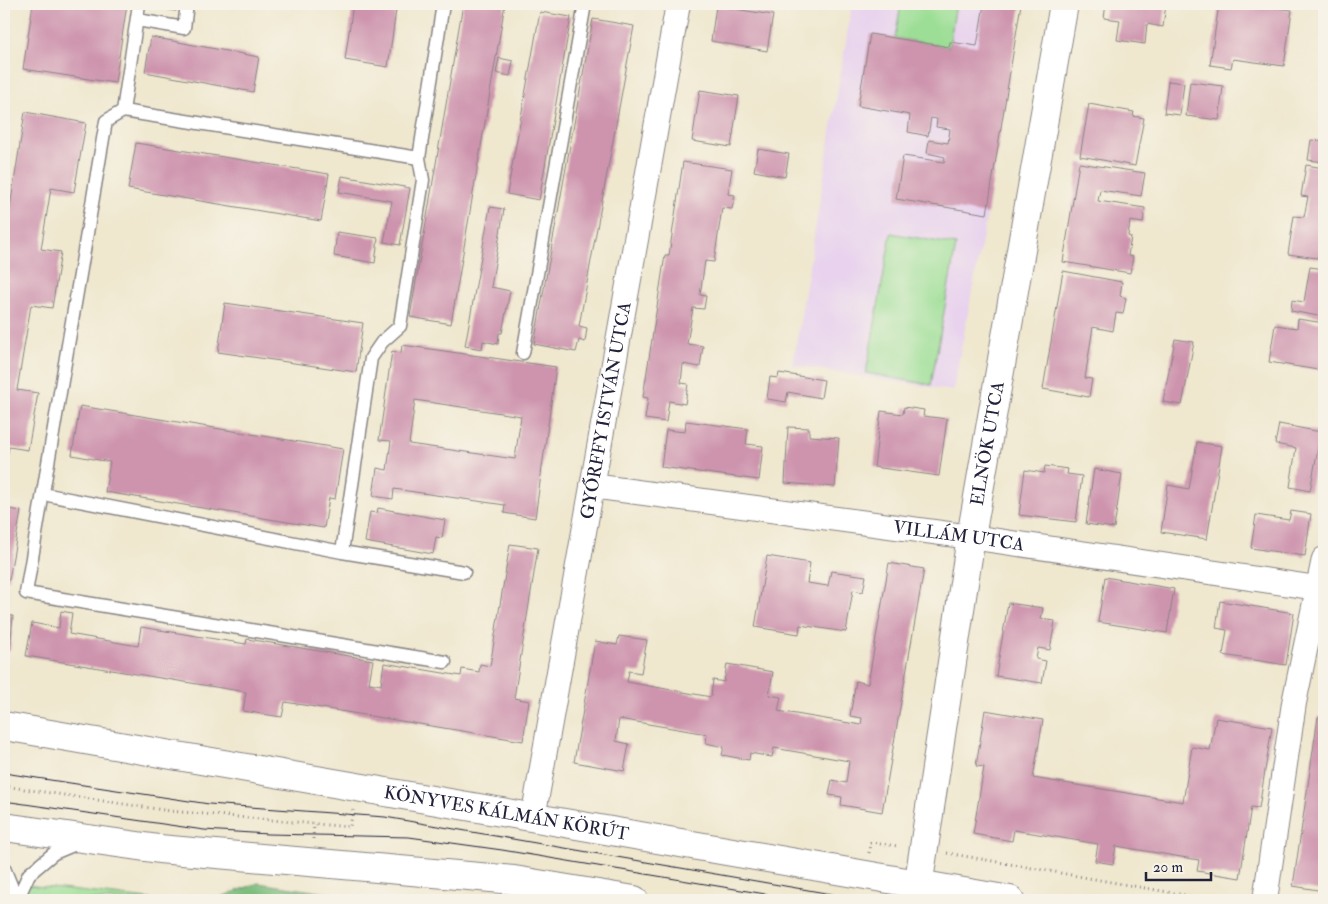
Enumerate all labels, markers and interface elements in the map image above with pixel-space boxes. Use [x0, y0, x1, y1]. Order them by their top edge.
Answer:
street label: GYŐRFFY ISTVÁN UTCA [575, 300, 637, 521]
street label: ELNÖK UTCA [966, 379, 1010, 508]
street label: VILLÁM UTCA [892, 516, 1026, 557]
street label: KÖNYVES KÁLMÁN KÖRÚT [382, 781, 631, 846]
scale bar [1146, 849, 1210, 881]
text: 20 m [1153, 858, 1183, 877]

